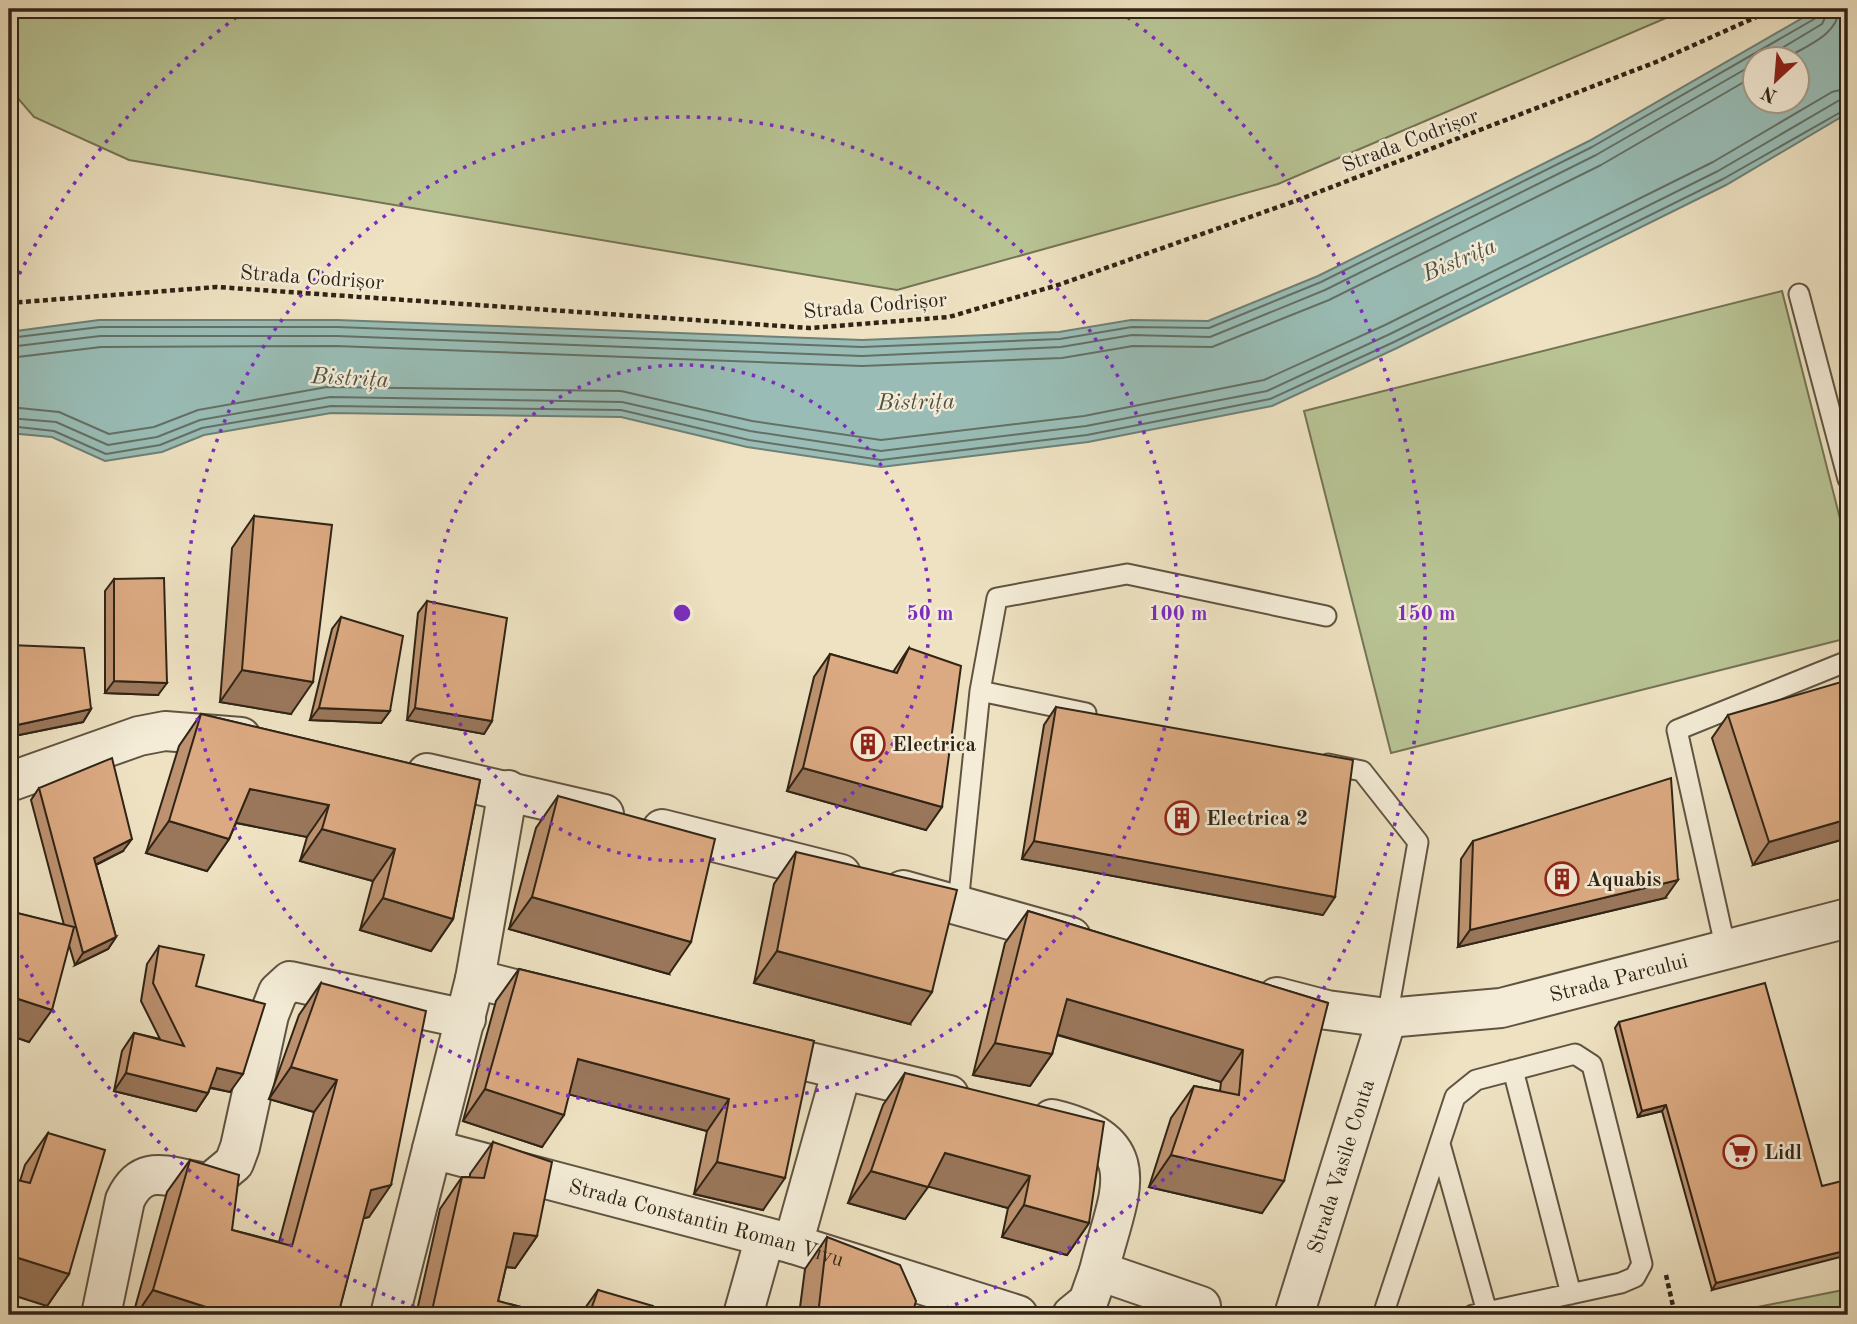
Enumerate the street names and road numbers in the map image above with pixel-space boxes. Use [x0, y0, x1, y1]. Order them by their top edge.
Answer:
street label: Strada Codrișor [1339, 106, 1482, 178]
street label: Strada Codrișor [239, 263, 385, 295]
street label: Strada Codrișor [802, 290, 948, 324]
street label: Strada Parcului [1548, 951, 1690, 1007]
street label: Strada Vasile Conta [1305, 1077, 1379, 1256]
street label: Strada Constantin Roman Vivu [566, 1176, 846, 1271]

